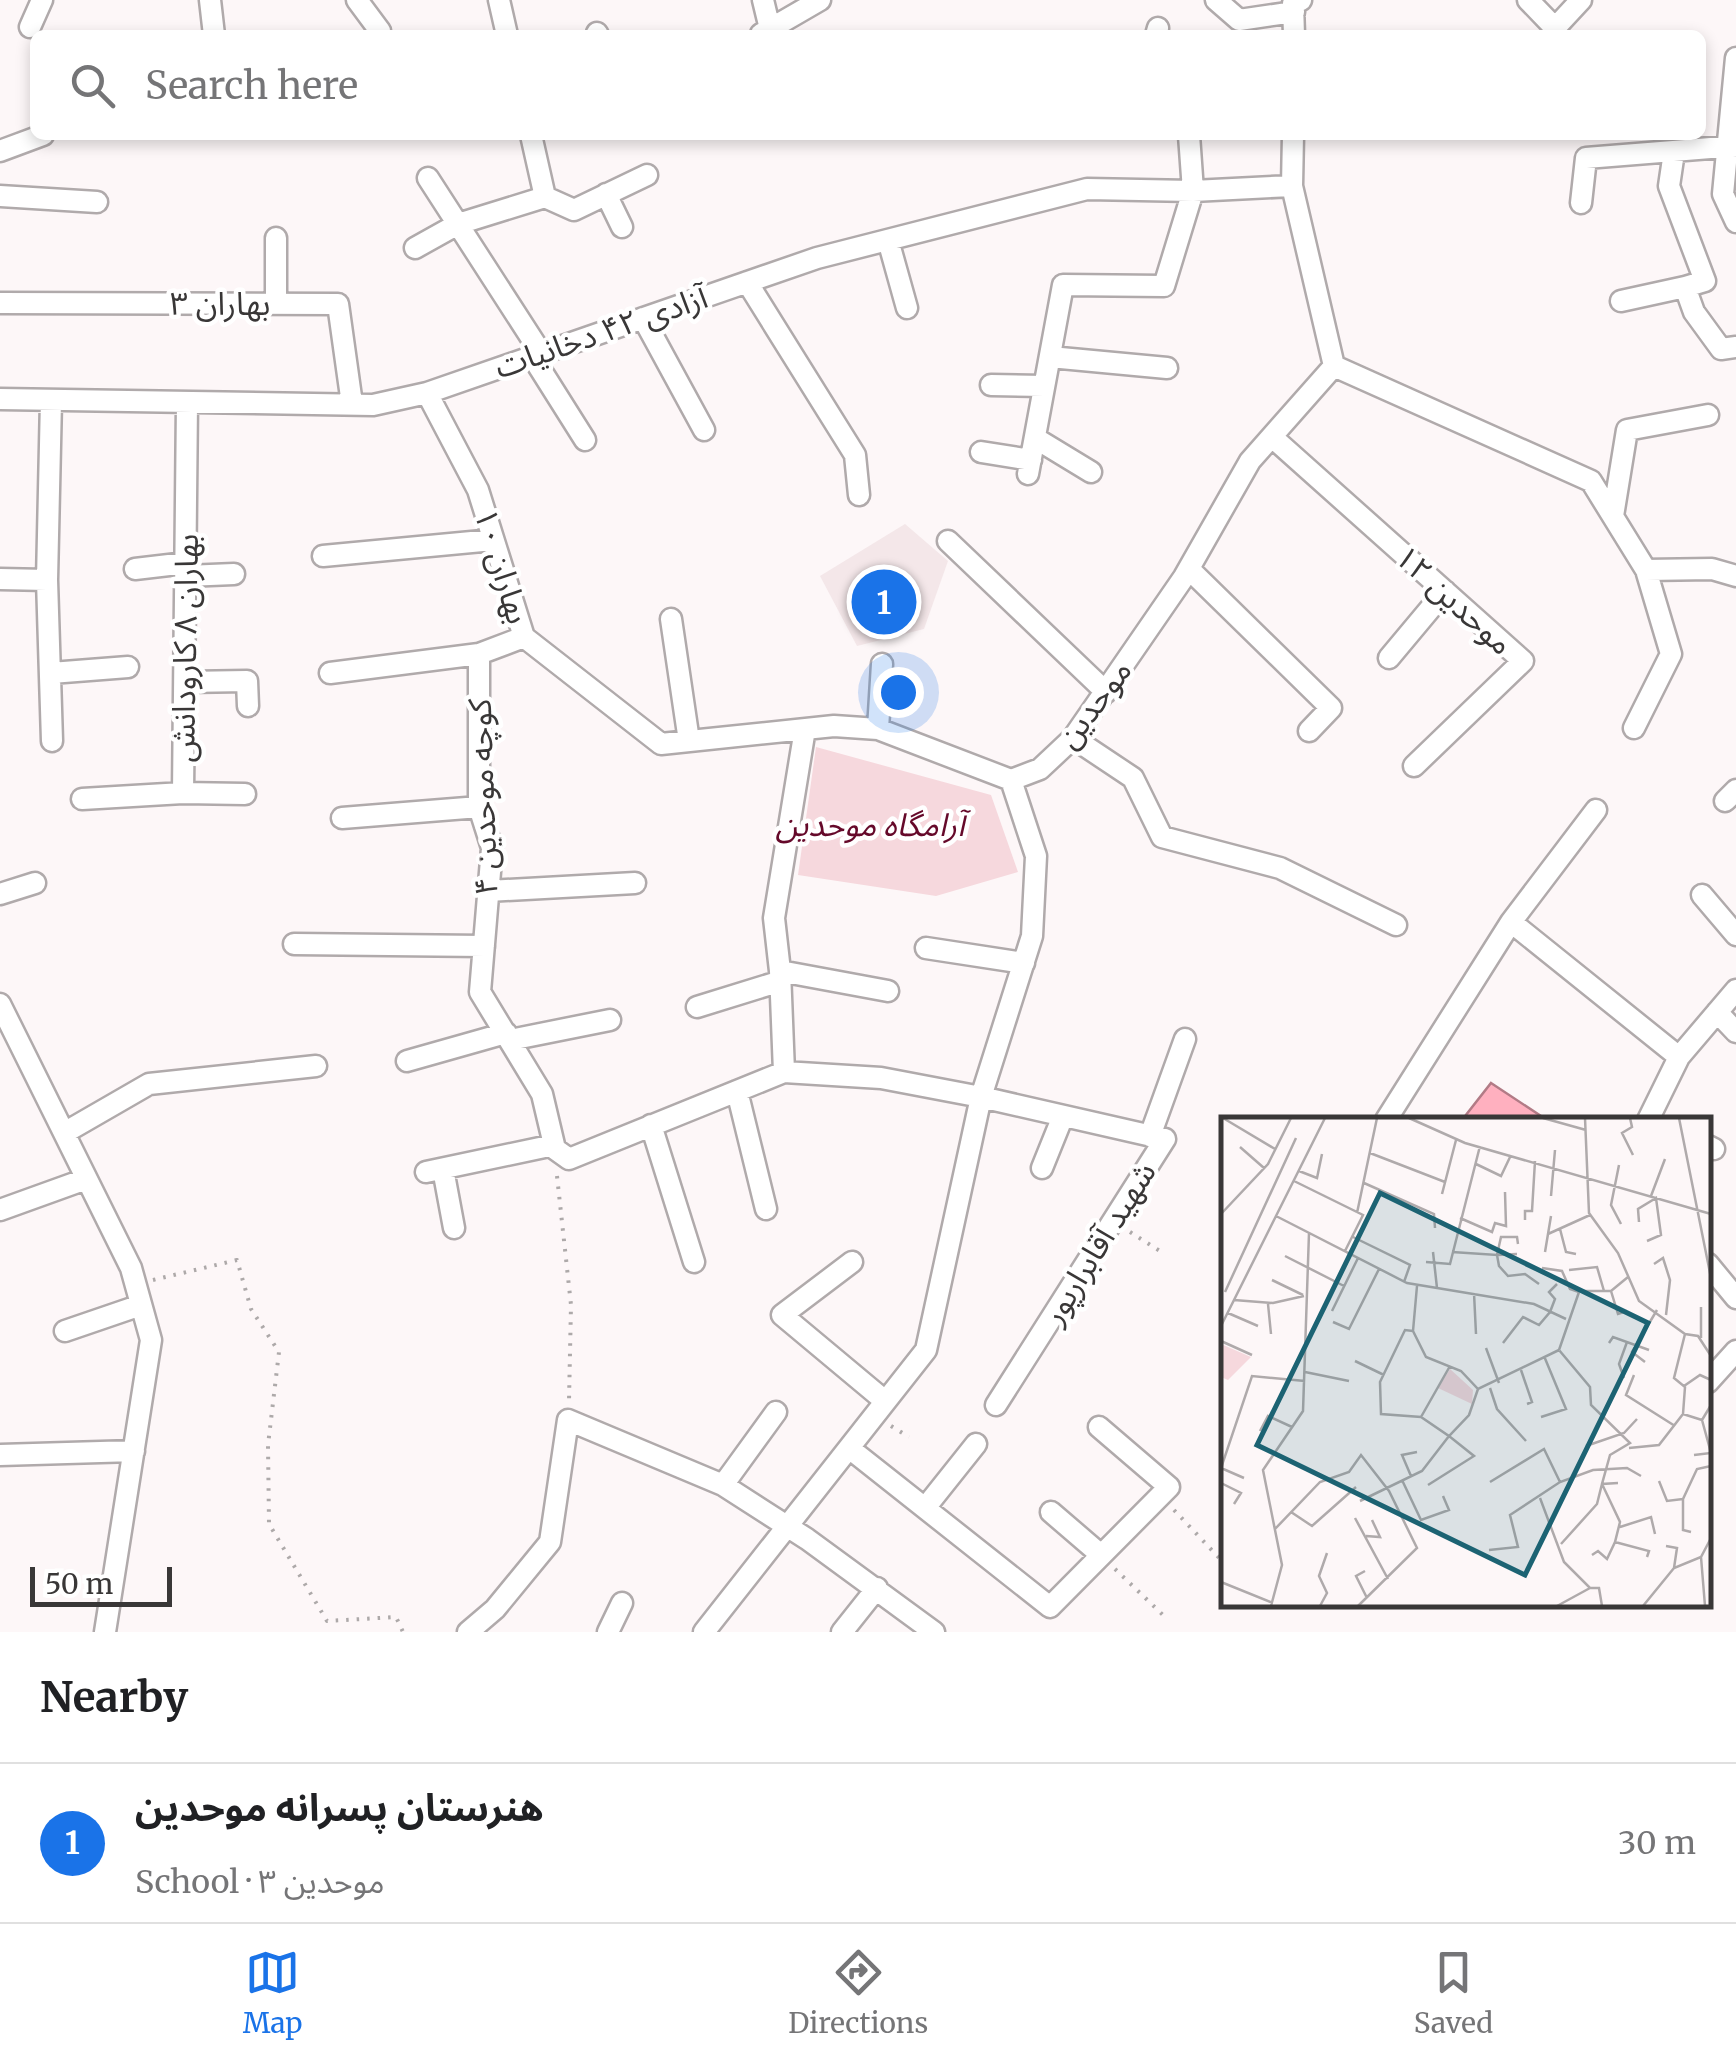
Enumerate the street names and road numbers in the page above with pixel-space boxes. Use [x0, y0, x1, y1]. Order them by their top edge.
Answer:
street label: آزادی ۴۲ دخانیات [489, 276, 714, 387]
street label: بهاران ۳ [170, 284, 270, 324]
street label: بهاران ۱۰ [466, 503, 538, 629]
street label: بهاران ۸ کارودانش [163, 533, 207, 763]
street label: موحدین ۱۲ [1387, 537, 1521, 663]
street label: موحدین [1048, 652, 1140, 756]
street label: کوچه موحدین ۴ [460, 697, 507, 896]
street label: شهید آقابرارپور [1033, 1154, 1165, 1333]

